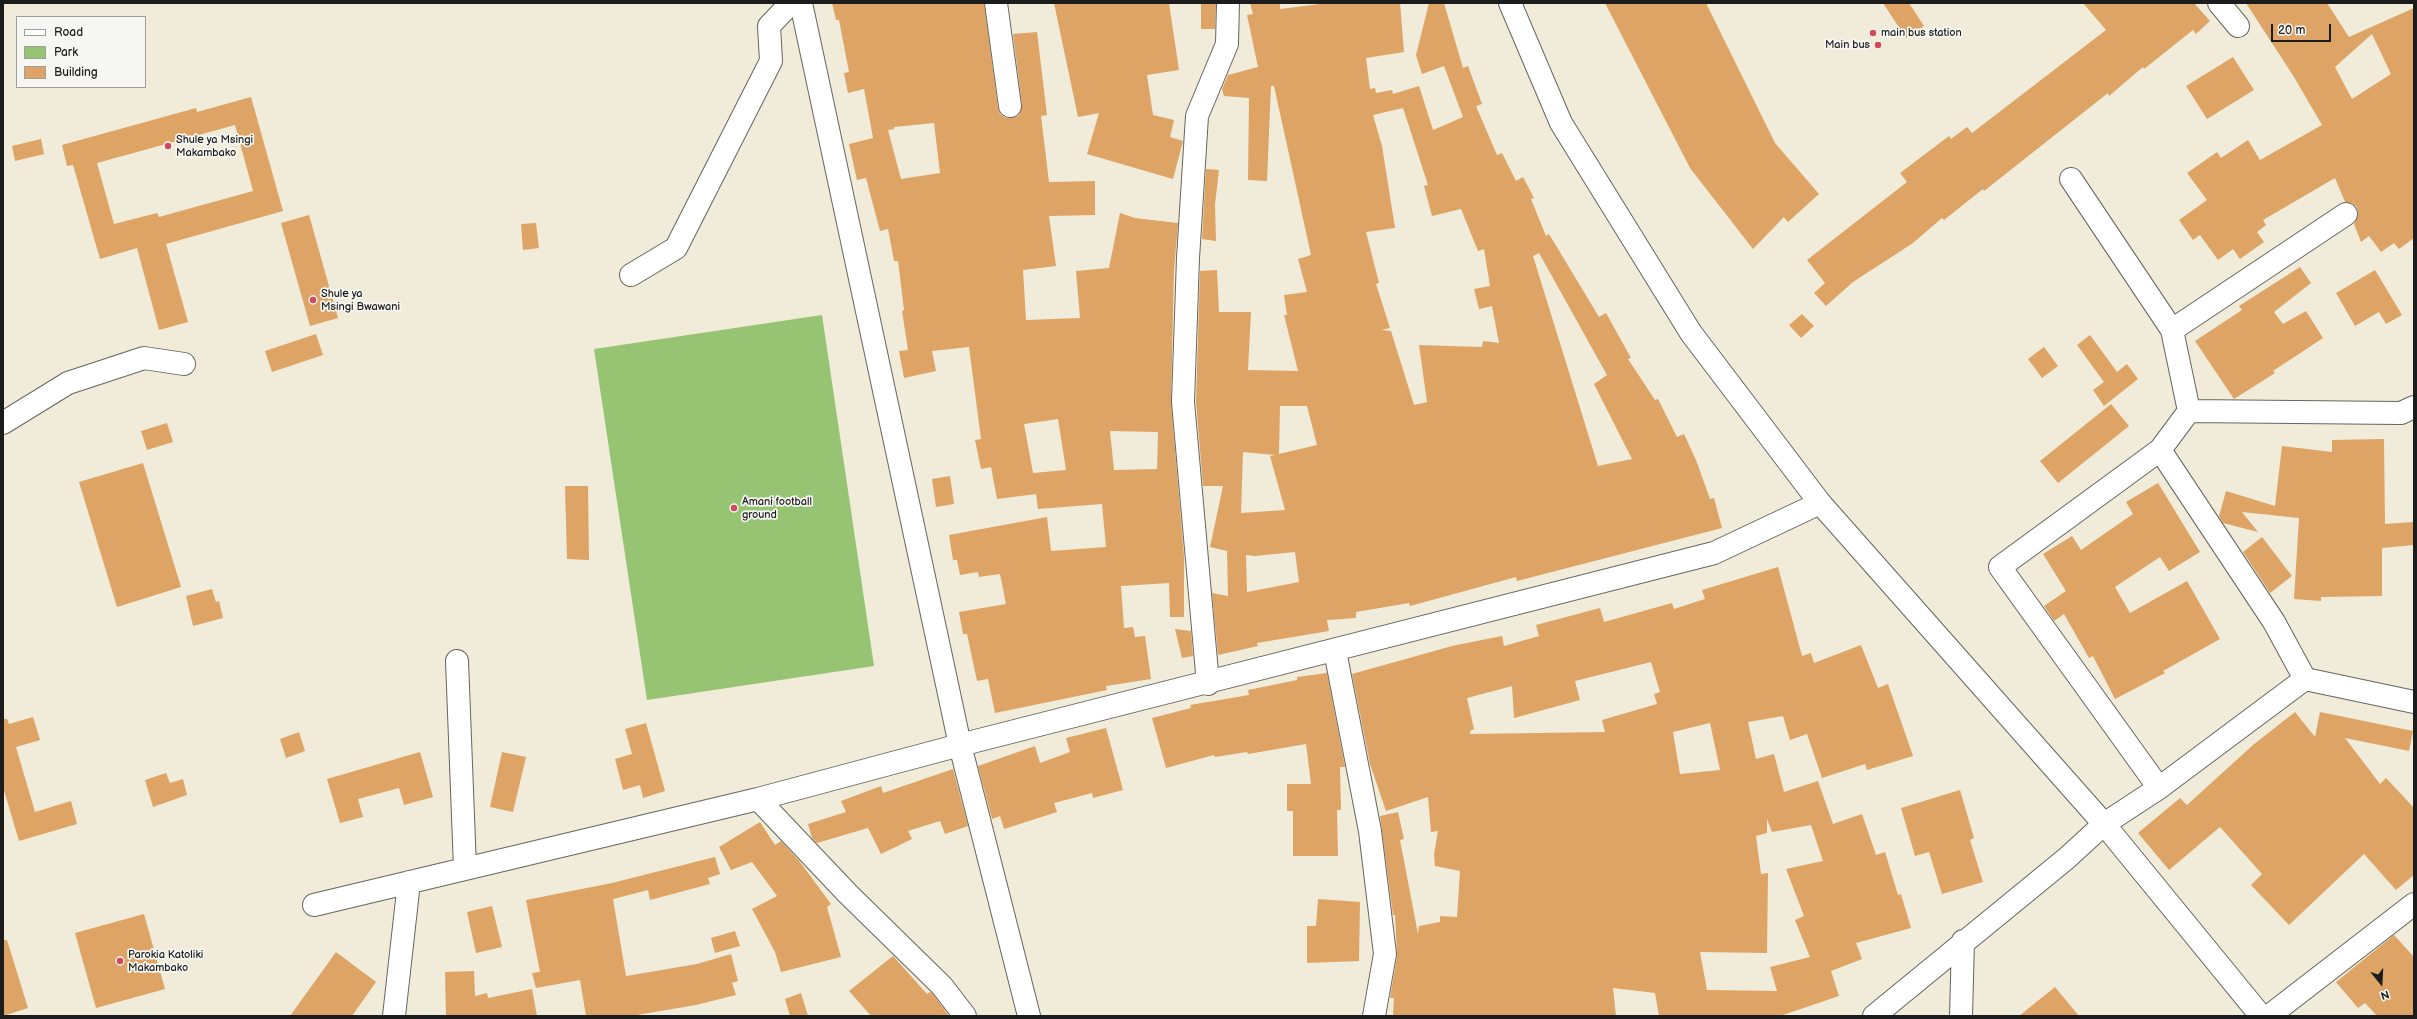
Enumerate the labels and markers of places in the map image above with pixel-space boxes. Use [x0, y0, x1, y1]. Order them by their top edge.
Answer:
place label: main bus station [1881, 26, 1962, 40]
marker: main bus station [1868, 28, 1878, 38]
place label: Main bus [1825, 38, 1870, 52]
marker: Main bus [1873, 40, 1883, 50]
place label: Shule ya Msingi Makambako [176, 133, 253, 159]
marker: Shule ya Msingi Makambako [163, 141, 173, 151]
place label: Shule ya Msingi Bwawani [321, 287, 400, 313]
marker: Shule ya Msingi Bwawani [308, 295, 318, 305]
place label: Amani football ground [742, 495, 812, 521]
marker: Amani football ground [729, 503, 739, 513]
place label: Parokia Katoliki Makambako [128, 948, 203, 974]
marker: Parokia Katoliki Makambako [115, 956, 125, 966]

